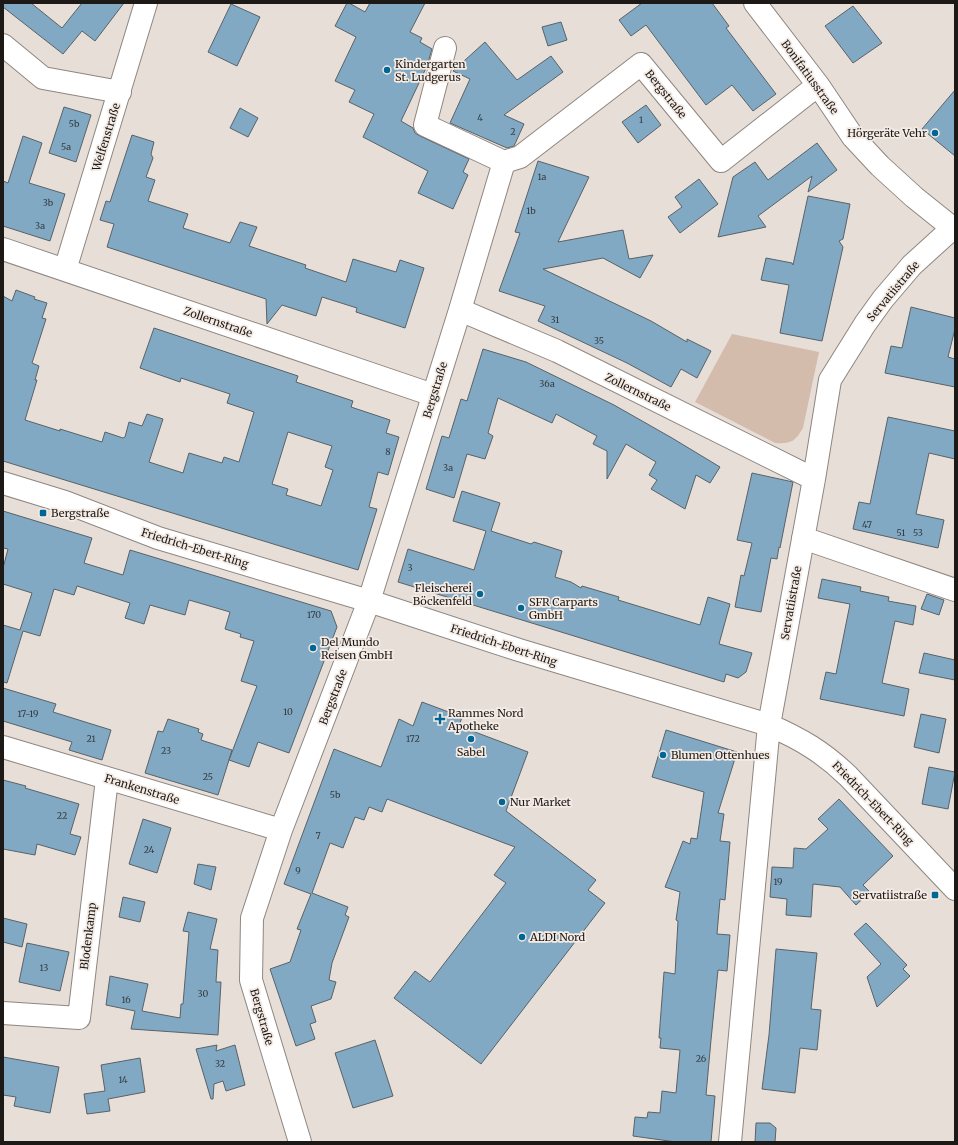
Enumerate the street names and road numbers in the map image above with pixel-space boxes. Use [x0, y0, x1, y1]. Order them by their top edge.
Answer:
street label: Bonifatiusstraße [778, 37, 842, 117]
street label: Bergstraße [642, 67, 690, 121]
street label: Welfenstraße [89, 101, 123, 174]
street label: Servatiistraße [864, 258, 923, 324]
street label: Zollernstraße [182, 304, 254, 340]
street label: Bergstraße [420, 360, 450, 420]
street label: Zollernstraße [603, 370, 674, 414]
street label: Friedrich-Ebert-Ring [140, 525, 251, 571]
street label: Servatiistraße [778, 565, 804, 641]
street label: Friedrich-Ebert-Ring [449, 621, 559, 669]
street label: Bergstraße [316, 667, 350, 727]
street label: Friedrich-Ebert-Ring [829, 758, 917, 848]
street label: Frankenstraße [103, 771, 181, 807]
street label: Blodenkamp [77, 901, 99, 970]
street label: Bergstraße [247, 987, 277, 1047]

